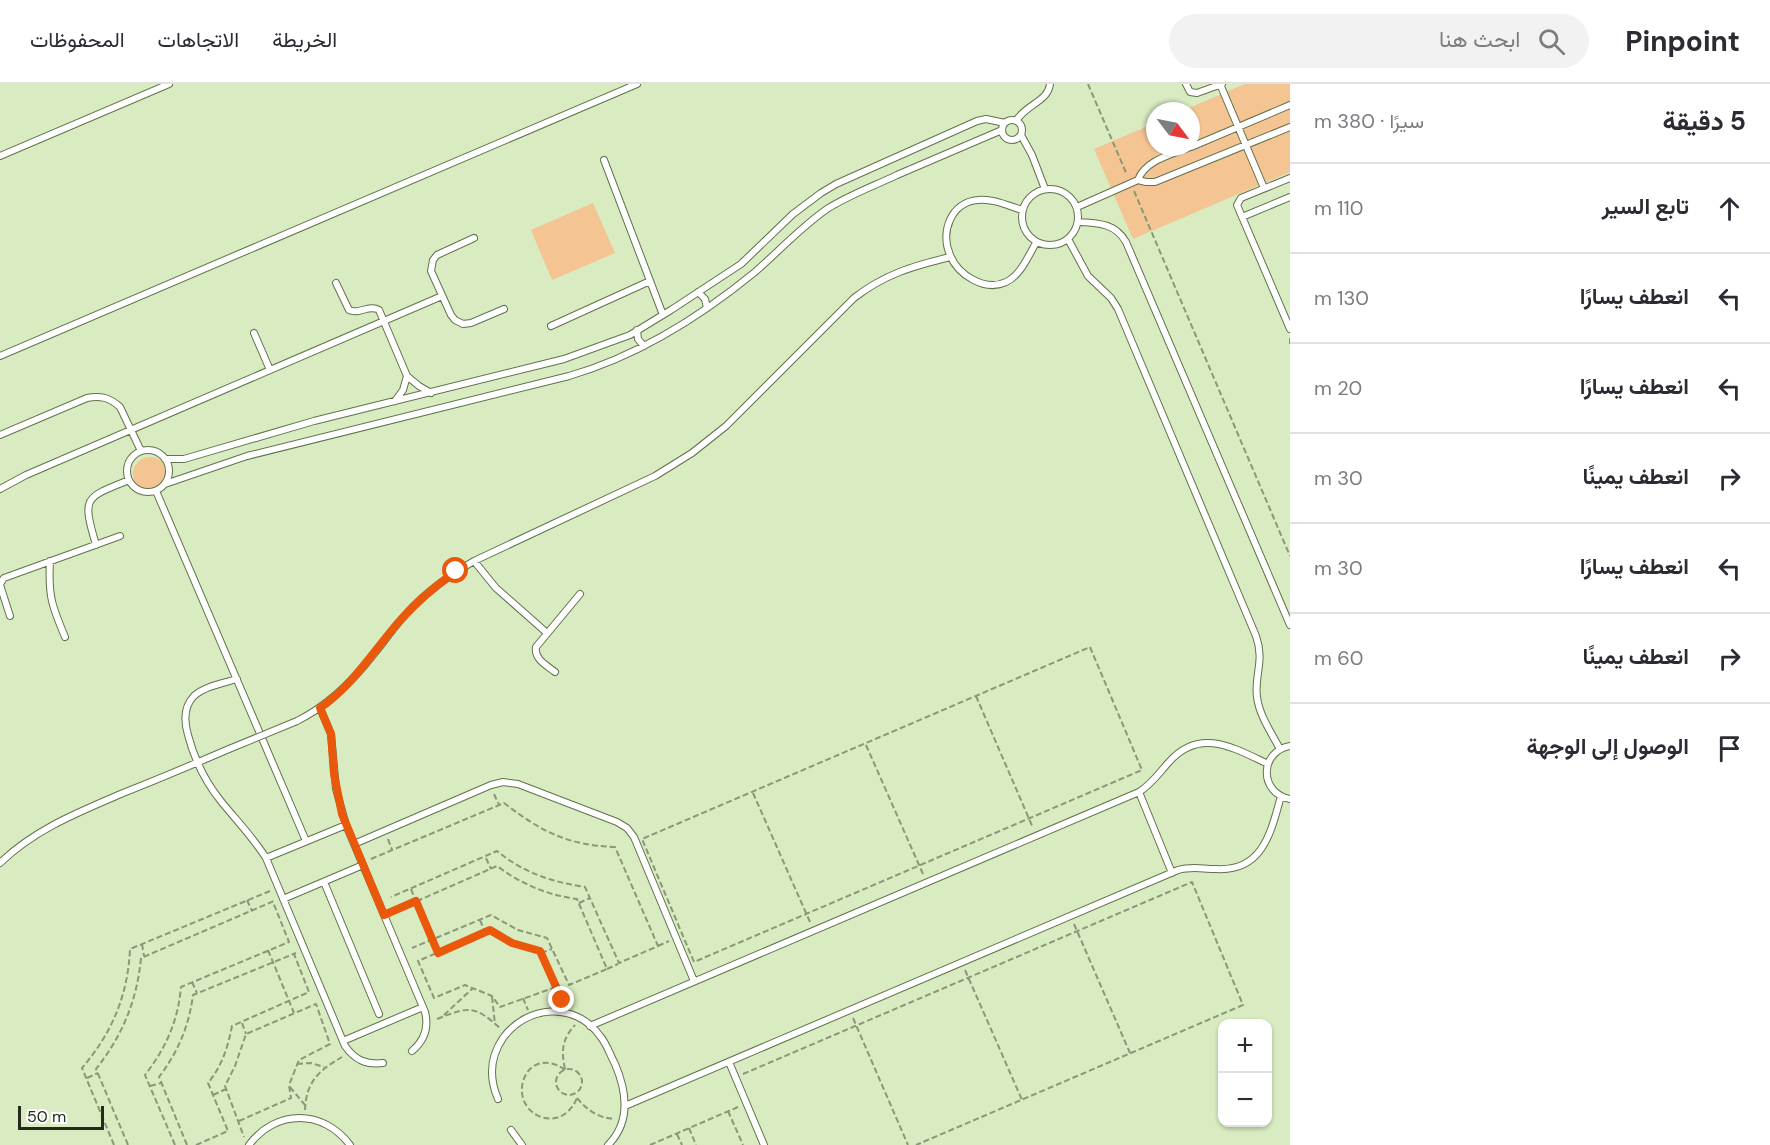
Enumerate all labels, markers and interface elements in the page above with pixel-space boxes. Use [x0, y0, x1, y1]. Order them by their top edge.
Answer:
search box [1169, 14, 1589, 68]
text: Pinpoint [1625, 23, 1740, 60]
text: ابحث هنا [1439, 25, 1520, 54]
icon: search [1535, 25, 1568, 58]
text: المحفوظات [30, 26, 125, 54]
text: الاتجاهات [158, 26, 239, 54]
text: الخريطة [272, 26, 337, 54]
north arrow [1146, 102, 1200, 156]
text: 5 دقيقة [1662, 104, 1746, 138]
text: سيرًا · 380 m [1314, 108, 1424, 134]
text: تابع السير [1602, 192, 1689, 221]
icon: ahead [1713, 192, 1746, 225]
text: 110 m [1314, 195, 1363, 221]
text: انعطف يسارًا [1580, 282, 1689, 311]
icon: left [1713, 282, 1746, 315]
text: 130 m [1314, 285, 1369, 311]
text: انعطف يسارًا [1580, 372, 1689, 401]
icon: left [1713, 372, 1746, 405]
text: 20 m [1314, 375, 1362, 401]
text: انعطف يمينًا [1582, 462, 1689, 491]
icon: right [1713, 462, 1746, 495]
text: 30 m [1314, 465, 1363, 491]
text: انعطف يسارًا [1580, 552, 1689, 581]
icon: left [1713, 552, 1746, 585]
text: 30 m [1314, 555, 1363, 581]
route start [442, 557, 468, 583]
text: انعطف يمينًا [1582, 642, 1689, 671]
icon: right [1713, 642, 1746, 675]
text: 60 m [1314, 645, 1363, 671]
text: الوصول إلى الوجهة [1527, 732, 1689, 761]
icon: arrive [1713, 732, 1746, 765]
route end [548, 986, 574, 1012]
map controls [1218, 1019, 1272, 1127]
button: + [1218, 1019, 1272, 1073]
button: − [1218, 1073, 1272, 1127]
scale bar [18, 1103, 104, 1130]
text: 50 m [27, 1106, 66, 1127]

